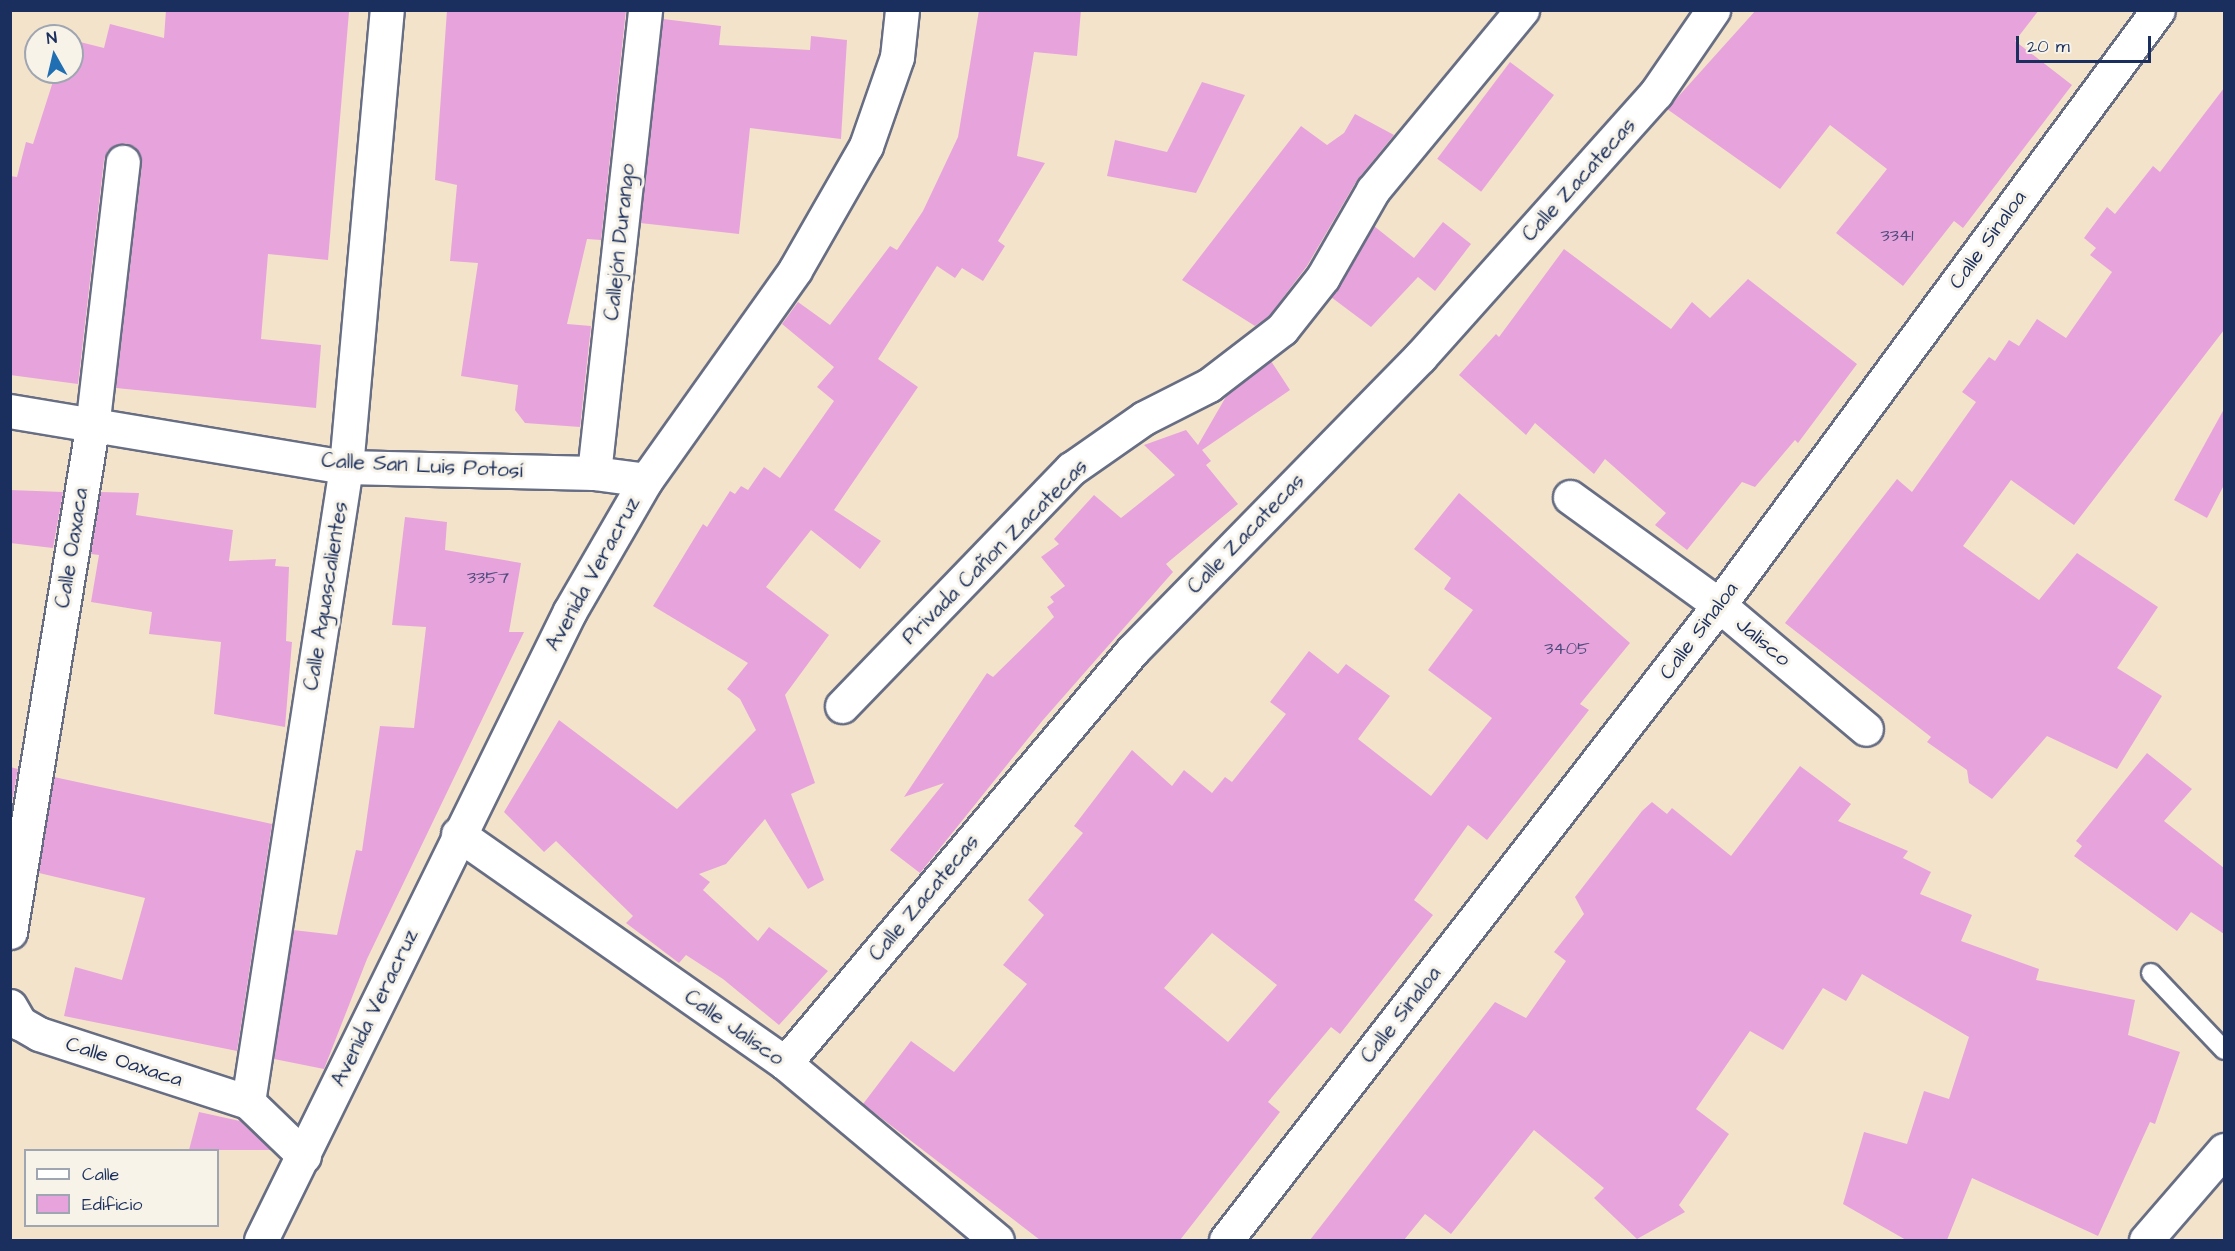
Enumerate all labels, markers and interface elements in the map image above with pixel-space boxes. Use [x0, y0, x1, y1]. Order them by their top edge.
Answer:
north arrow [24, 24, 84, 84]
scale bar [2019, 24, 2154, 62]
text: N [45, 27, 58, 50]
text: 20 m [2027, 34, 2070, 59]
street label: Calle Zacatecas [1517, 113, 1641, 247]
street label: Callejón Durango [599, 162, 641, 322]
street label: Calle Sinaloa [1944, 186, 2032, 294]
house number: 3341 [1881, 225, 1913, 247]
street label: Calle San Luis Potosí [321, 448, 523, 484]
street label: Privada Cañon Zacatecas [897, 454, 1093, 650]
street label: Calle Zacatecas [1182, 469, 1310, 599]
street label: Calle Oaxaca [50, 486, 94, 610]
street label: Avenida Veracruz [540, 493, 646, 655]
street label: Calle Aguascalientes [299, 500, 353, 692]
house number: 3357 [467, 567, 509, 589]
street label: Calle Sinaloa [1654, 577, 1744, 685]
street label: Jalisco [1730, 612, 1796, 672]
house number: 3405 [1544, 638, 1590, 660]
street label: Calle Zacatecas [864, 830, 984, 966]
street label: Avenida Veracruz [326, 925, 424, 1091]
street label: Calle Sinaloa [1355, 962, 1447, 1068]
street label: Calle Jalisco [679, 984, 789, 1072]
street label: Calle Oaxaca [62, 1031, 186, 1093]
legend [24, 1149, 219, 1227]
text: Calle [82, 1162, 119, 1187]
text: Edificio [82, 1192, 142, 1217]

